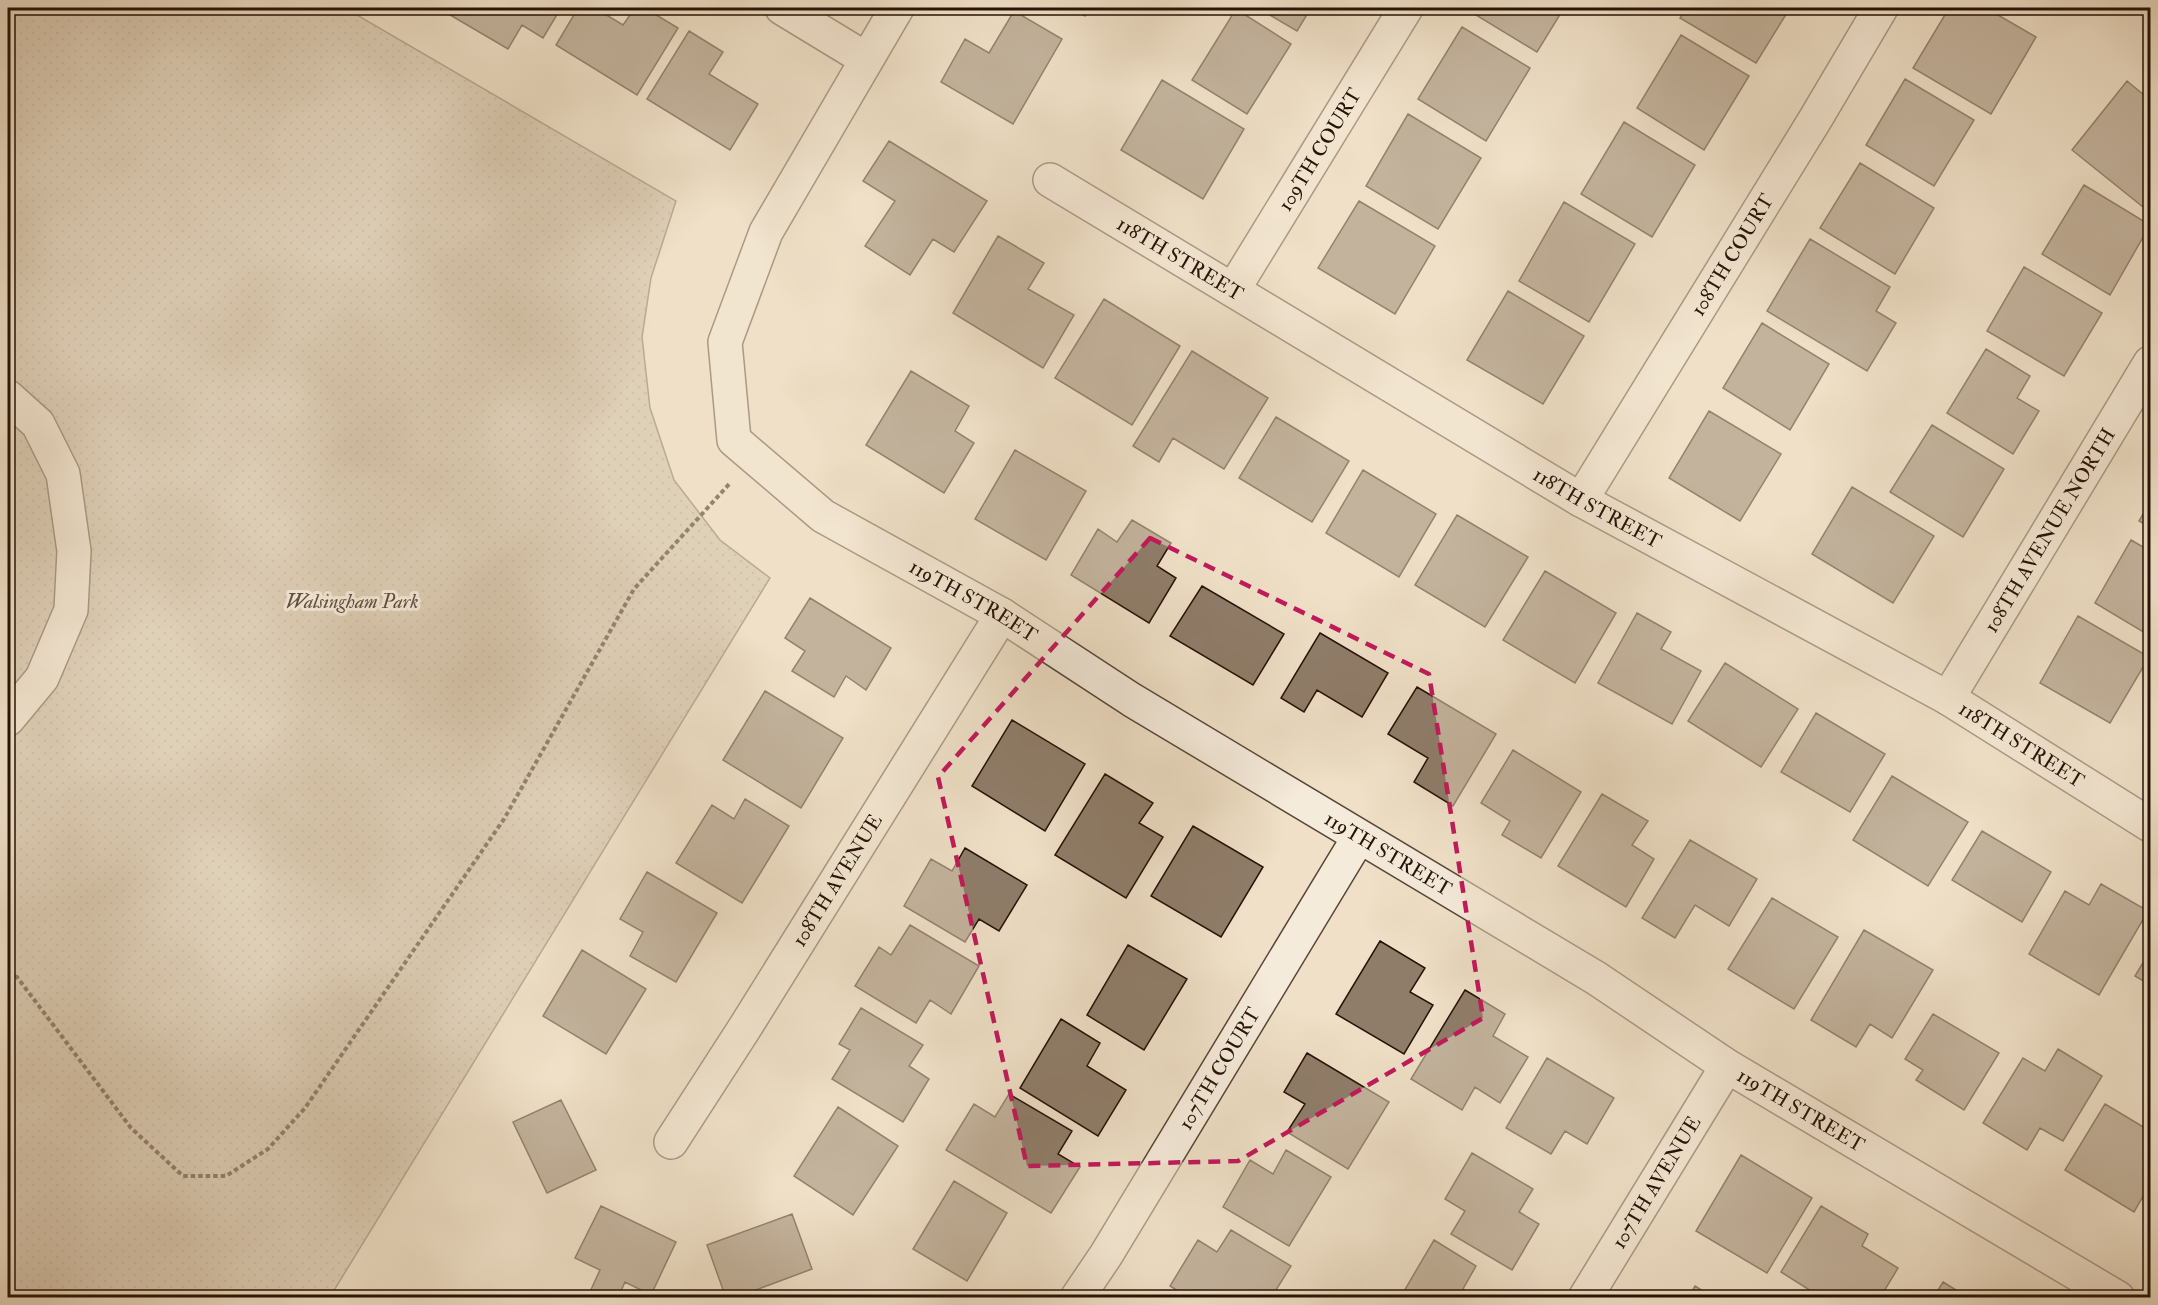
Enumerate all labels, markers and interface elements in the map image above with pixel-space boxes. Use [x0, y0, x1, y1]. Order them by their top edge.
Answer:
street label: 109TH COURT [1272, 83, 1366, 215]
street label: 108TH COURT [1685, 189, 1779, 320]
street label: 118TH STREET [1112, 211, 1248, 306]
street label: 108TH AVENUE NORTH [1978, 423, 2120, 637]
street label: 118TH STREET [1529, 462, 1666, 554]
street label: 119TH STREET [905, 554, 1042, 647]
park label: Walsingham Park [286, 589, 418, 614]
street label: 118TH STREET [1954, 696, 2089, 793]
street label: 119TH STREET [1320, 806, 1457, 901]
street label: 108TH AVENUE [786, 809, 887, 951]
street label: 107TH COURT [1172, 1003, 1266, 1134]
street label: 119TH STREET [1733, 1062, 1869, 1157]
street label: 107TH AVENUE [1606, 1111, 1706, 1253]

